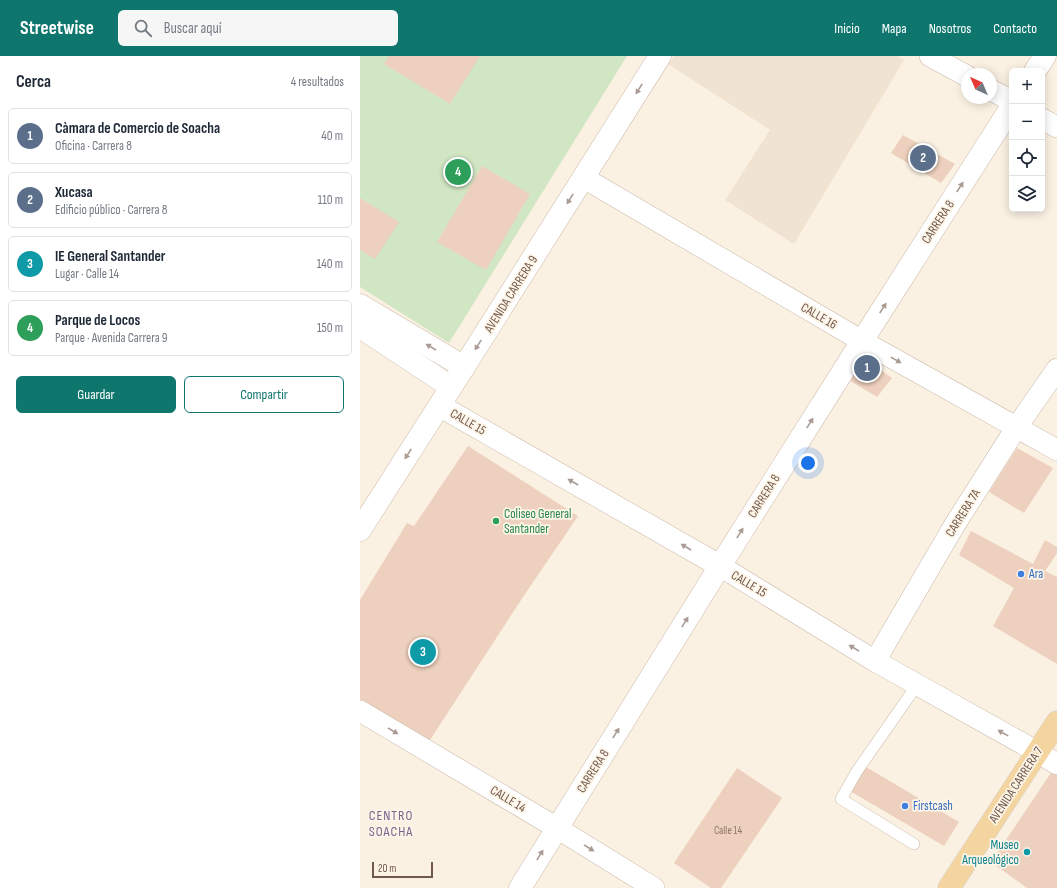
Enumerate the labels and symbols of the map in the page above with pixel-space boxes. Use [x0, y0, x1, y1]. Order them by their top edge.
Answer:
north arrow [961, 68, 997, 104]
one-way arrow [635, 84, 643, 94]
pin: 2 [910, 143, 936, 173]
pin: 4 [445, 157, 471, 187]
one-way arrow [957, 181, 964, 192]
one-way arrow [566, 194, 574, 204]
street label: CARRERA 8 [918, 197, 958, 247]
street label: AVENIDA CARRERA 9 [480, 252, 541, 336]
street label: CALLE 16 [798, 299, 840, 333]
one-way arrow [879, 303, 887, 313]
one-way arrow [475, 339, 482, 351]
one-way arrow [425, 344, 437, 351]
pin: 1 [854, 353, 880, 383]
one-way arrow [890, 356, 902, 363]
street label: CALLE 15 [447, 405, 489, 439]
one-way arrow [806, 417, 813, 429]
one-way arrow [405, 449, 412, 460]
your location [798, 453, 818, 473]
street label: CARRERA 8 [744, 471, 784, 521]
one-way arrow [567, 479, 579, 486]
street label: CARRERA 7A [942, 486, 984, 540]
place label: Coliseo General Santander [504, 506, 572, 537]
marker: Coliseo General Santander [491, 516, 501, 526]
one-way arrow [737, 527, 744, 539]
one-way arrow [680, 543, 692, 550]
place label: Ara [1028, 566, 1043, 582]
street label: CALLE 15 [728, 567, 770, 601]
marker: Ara [1016, 569, 1026, 579]
one-way arrow [681, 617, 689, 627]
pin: 3 [410, 637, 436, 667]
one-way arrow [848, 644, 860, 651]
one-way arrow [387, 727, 399, 734]
one-way arrow [613, 727, 620, 738]
one-way arrow [997, 729, 1009, 736]
street label: AVENIDA CARRERA 7 [985, 743, 1047, 827]
street label: CARRERA 8 [573, 746, 613, 796]
street label: CALLE 14 [487, 782, 529, 816]
place label: Firstcash [913, 798, 953, 814]
marker: Firstcash [900, 801, 910, 811]
district label: CENTRO SOACHA [369, 807, 413, 840]
house number: Calle 14 [714, 824, 742, 837]
place label: Museo Arqueológico [961, 837, 1019, 868]
one-way arrow [584, 844, 594, 852]
marker: Museo Arqueológico [1022, 847, 1032, 857]
one-way arrow [537, 849, 544, 861]
scale bar [372, 860, 433, 879]

